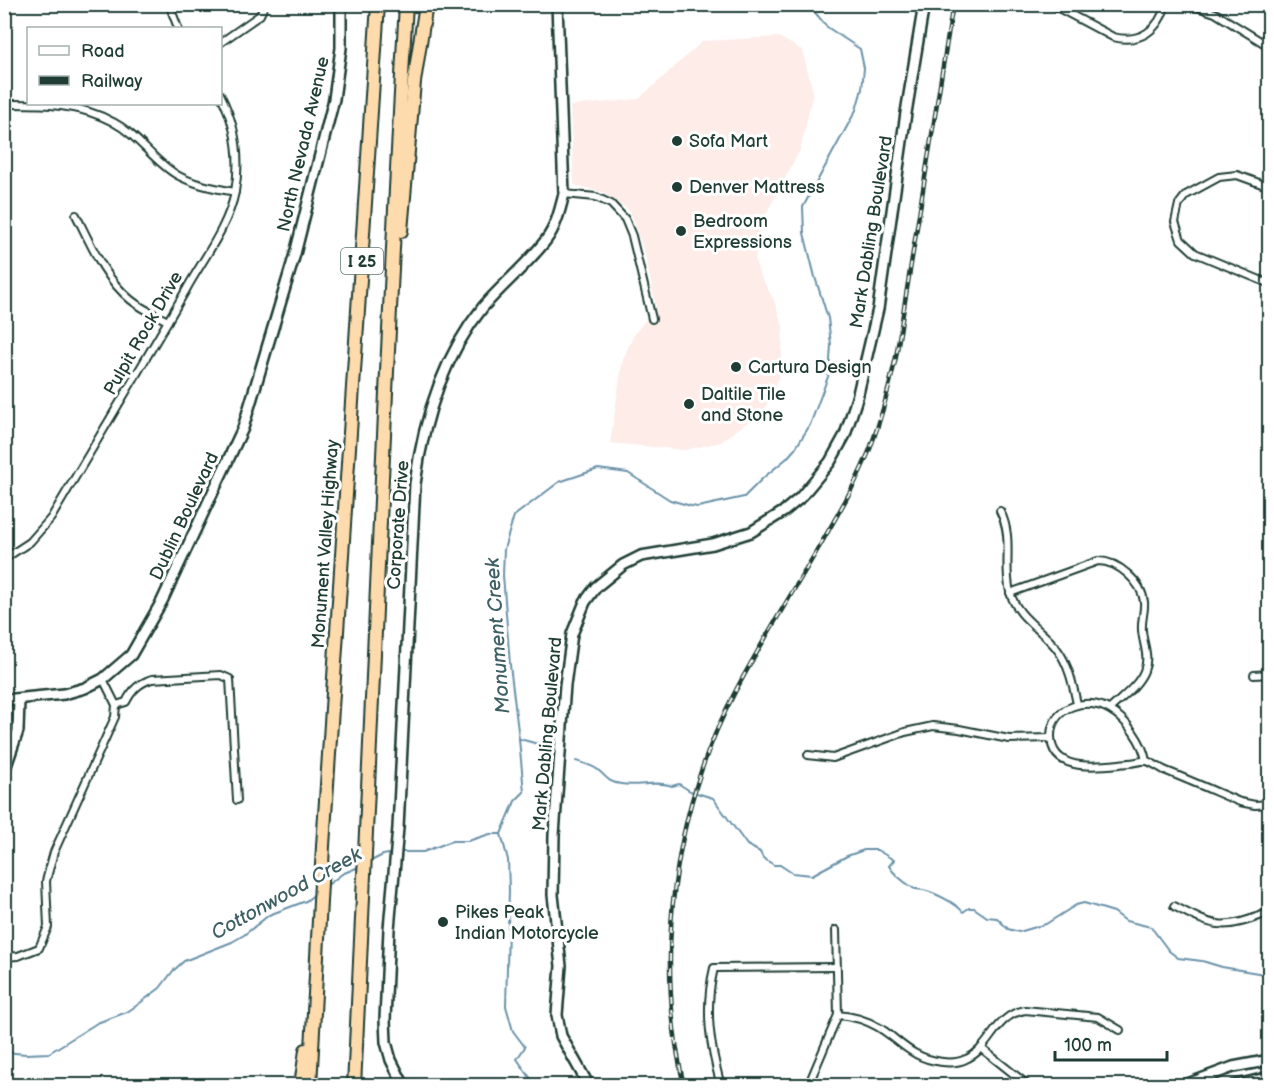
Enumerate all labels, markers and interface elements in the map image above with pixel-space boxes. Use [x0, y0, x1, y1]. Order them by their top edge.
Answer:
legend [27, 27, 222, 105]
text: Road [81, 41, 125, 62]
street label: North Nevada Avenue [273, 54, 334, 234]
text: Railway [81, 71, 143, 92]
place label: Sofa Mart [689, 131, 768, 152]
marker: Sofa Mart [670, 134, 684, 148]
street label: Mark Dabling Boulevard [846, 134, 897, 330]
place label: Denver Mattress [689, 177, 825, 198]
marker: Denver Mattress [670, 180, 684, 194]
place label: Bedroom Expressions [693, 211, 792, 253]
marker: Bedroom Expressions [674, 224, 688, 238]
road number: I 25 [341, 248, 383, 274]
street label: Pulpit Rock Drive [100, 268, 187, 399]
place label: Cartura Design [748, 357, 872, 378]
marker: Cartura Design [729, 360, 743, 374]
place label: Daltile Tile and Stone [701, 384, 786, 426]
marker: Daltile Tile and Stone [682, 397, 696, 411]
street label: Monument Valley Highway [308, 438, 343, 649]
street label: Dublin Boulevard [146, 449, 223, 583]
street label: Corporate Drive [384, 459, 414, 590]
water label: Monument Creek [480, 556, 515, 715]
street label: Mark Dabling Boulevard [529, 636, 566, 832]
water label: Cottonwood Creek [207, 842, 367, 945]
place label: Pikes Peak Indian Motorcycle [455, 902, 599, 944]
marker: Pikes Peak Indian Motorcycle [436, 915, 450, 929]
scale bar [1055, 1024, 1168, 1062]
text: 100 m [1064, 1035, 1112, 1056]

